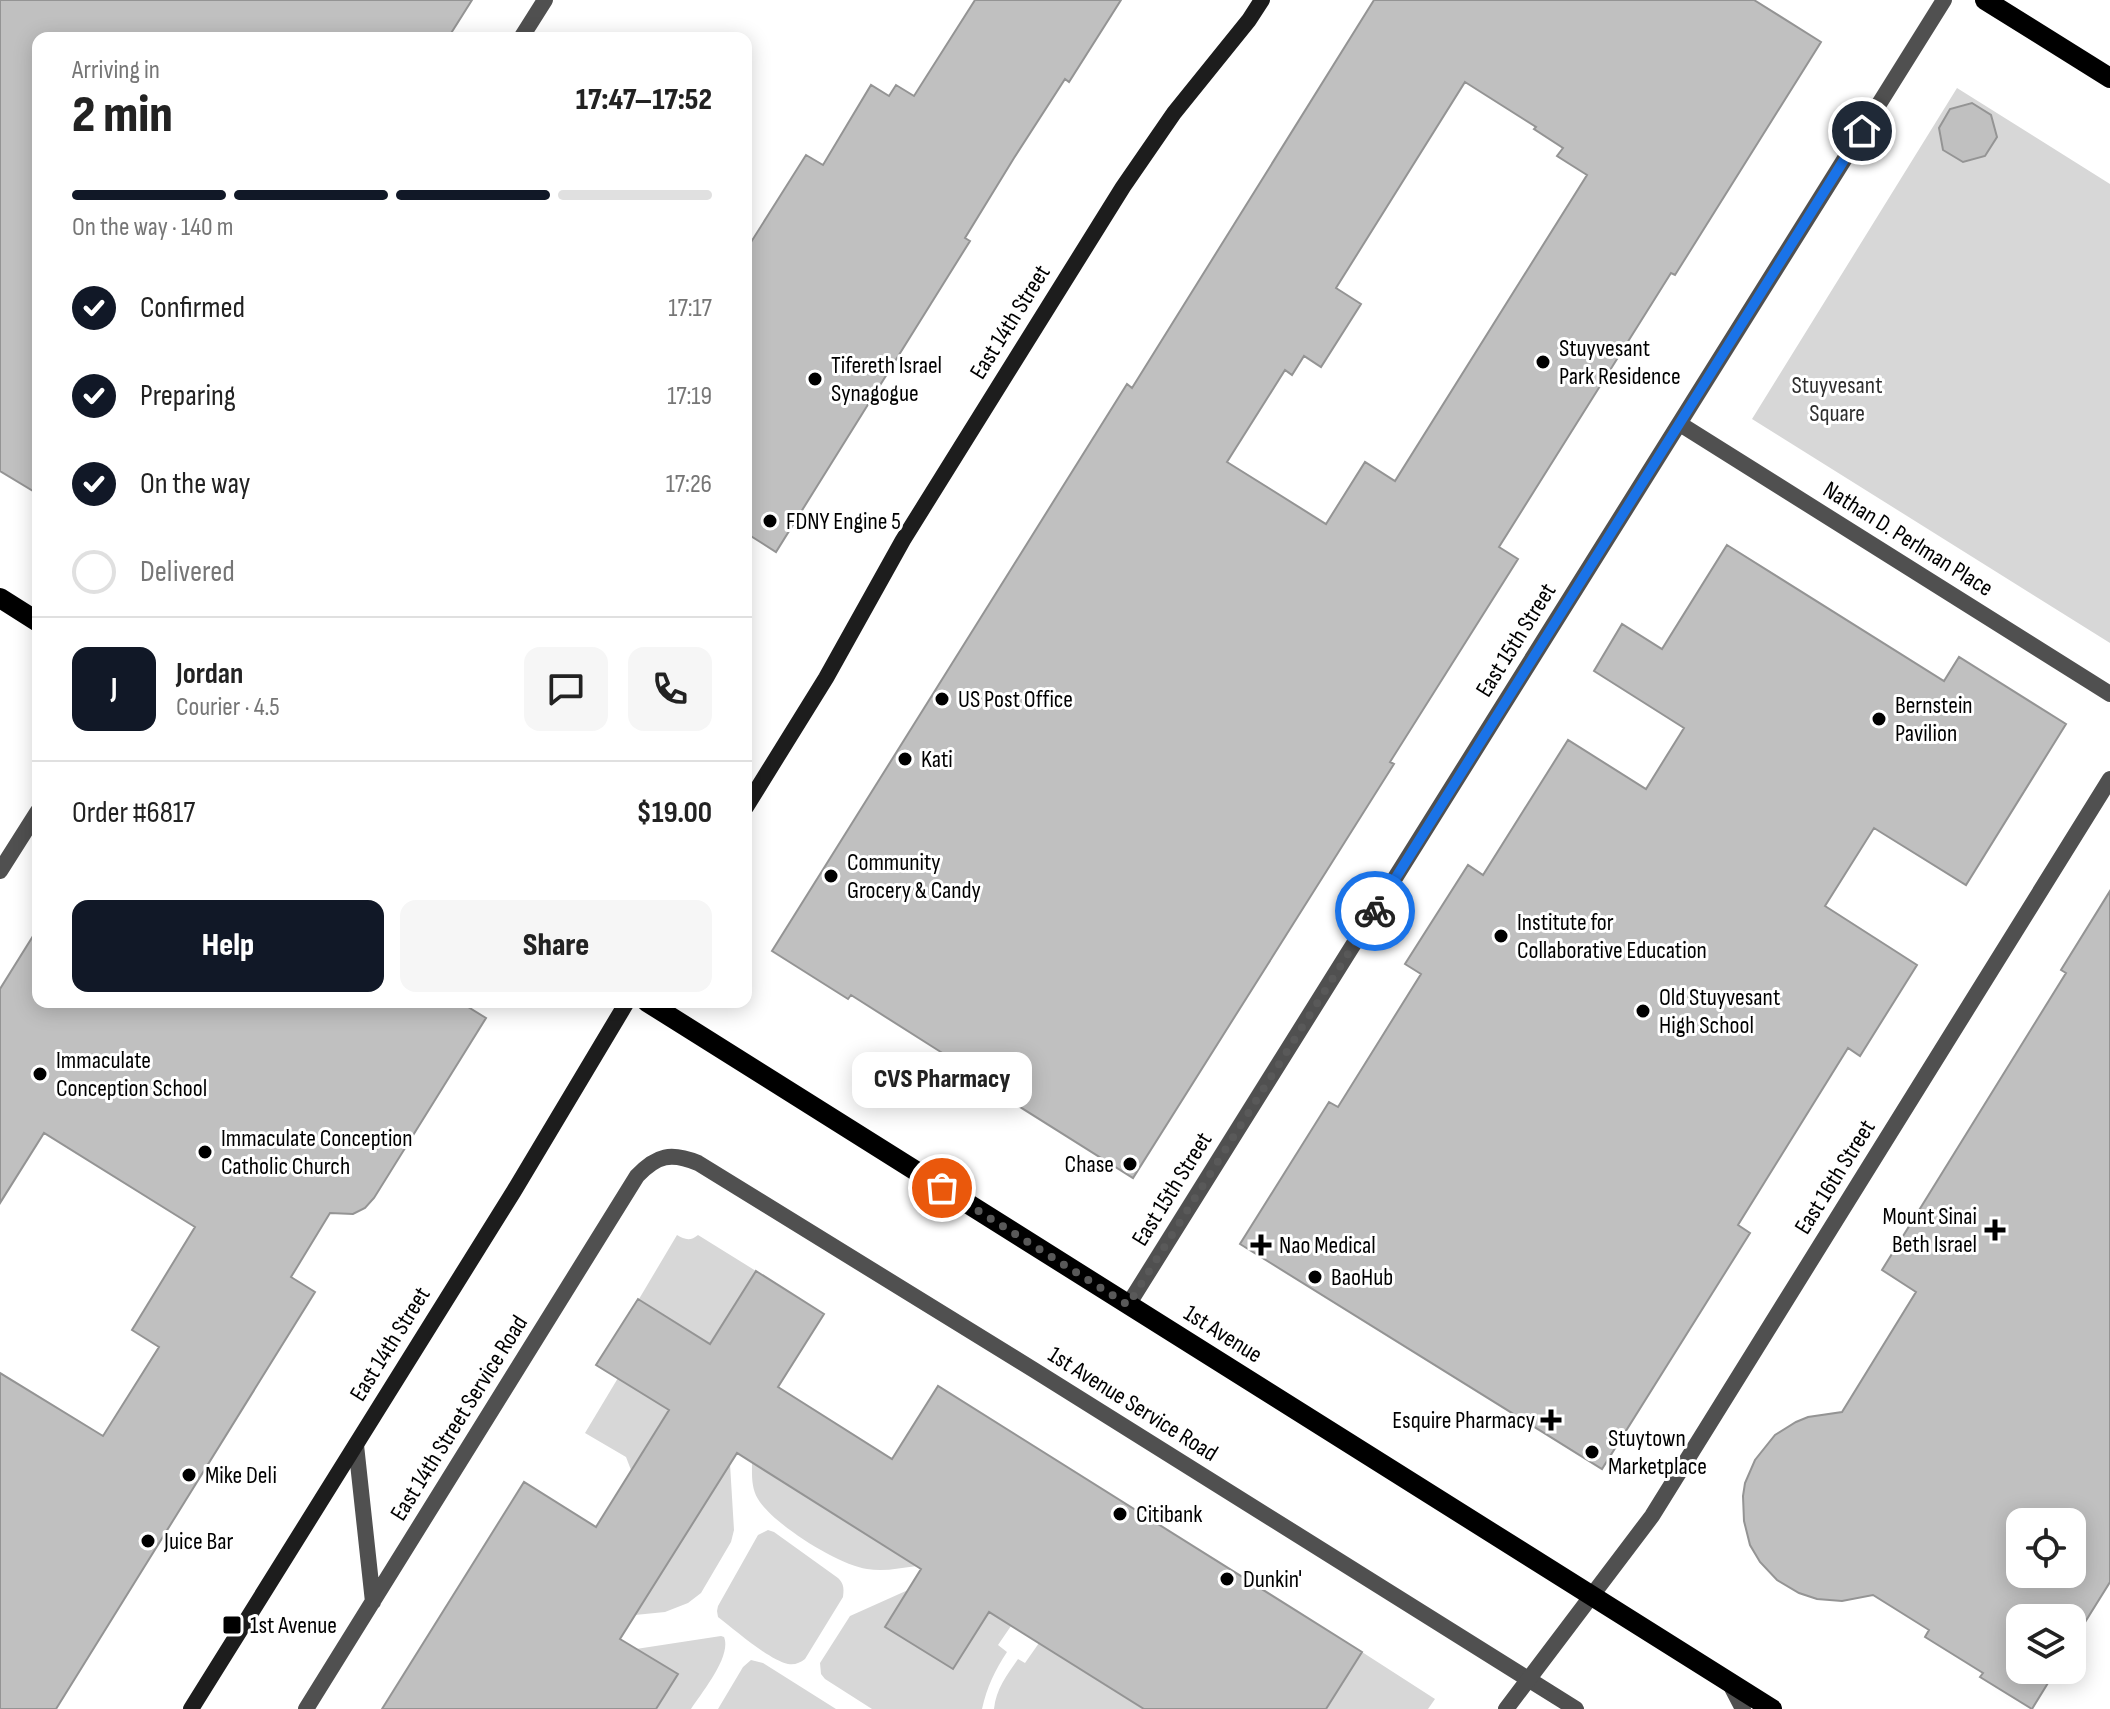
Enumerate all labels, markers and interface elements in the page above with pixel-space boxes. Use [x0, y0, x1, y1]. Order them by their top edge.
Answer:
text: Arriving in [72, 55, 160, 86]
text: 17:47–17:52 [576, 82, 712, 118]
text: 2 min [72, 84, 173, 147]
pin [1828, 97, 1896, 165]
icon: home [1840, 109, 1884, 153]
text: On the way · 140 m [72, 212, 234, 243]
street label: East 14th Street [964, 260, 1056, 384]
icon: check [72, 286, 116, 330]
text: Confirmed [140, 290, 245, 326]
text: 17:17 [668, 293, 712, 324]
place label: Stuyvesant Park Residence [1559, 334, 1681, 391]
place label: Tifereth Israel Synagogue [831, 351, 942, 408]
marker: Stuyvesant Park Residence [1534, 353, 1552, 371]
marker: Tifereth Israel Synagogue [806, 370, 824, 388]
park label: Stuyvesant Square [1791, 371, 1883, 428]
icon: check [72, 374, 116, 418]
text: Preparing [140, 378, 236, 414]
text: 17:19 [667, 381, 712, 412]
icon: check [72, 462, 116, 506]
text: On the way [140, 466, 250, 502]
text: 17:26 [666, 469, 712, 500]
street label: Nathan D. Perlman Place [1818, 475, 1998, 603]
place label: FDNY Engine 5 [786, 507, 901, 536]
marker: FDNY Engine 5 [761, 512, 779, 530]
text: Delivered [140, 554, 235, 590]
street label: East 15th Street [1470, 578, 1562, 702]
button: chat [524, 647, 608, 731]
button: phone [628, 647, 712, 731]
text: Jordan [176, 656, 243, 692]
text: J [111, 671, 117, 707]
place label: US Post Office [958, 685, 1073, 714]
marker: US Post Office [933, 690, 951, 708]
place label: Bernstein Pavilion [1895, 691, 1973, 748]
text: Courier · 4.5 [176, 692, 280, 723]
marker: Bernstein Pavilion [1870, 710, 1888, 728]
place label: Kati [921, 745, 953, 774]
marker: Kati [896, 750, 914, 768]
text: Order #6817 [72, 795, 195, 831]
text: $19.00 [636, 795, 712, 831]
place label: Community Grocery & Candy [847, 848, 981, 905]
marker: Community Grocery & Candy [822, 867, 840, 885]
courier [1335, 871, 1415, 951]
icon: bike [1353, 889, 1397, 933]
button: Help [72, 900, 384, 992]
button: Share [400, 900, 712, 992]
place label: Institute for Collaborative Education [1517, 908, 1707, 965]
marker: Institute for Collaborative Education [1492, 927, 1510, 945]
place label: Old Stuyvesant High School [1659, 983, 1780, 1040]
marker: Old Stuyvesant High School [1634, 1002, 1652, 1020]
place label: Immaculate Conception School [56, 1046, 207, 1103]
callout: CVS Pharmacy [852, 1052, 1032, 1108]
text: CVS Pharmacy [874, 1064, 1010, 1095]
marker: Immaculate Conception School [31, 1065, 49, 1083]
street label: East 16th Street [1788, 1114, 1882, 1240]
place label: Immaculate Conception Catholic Church [221, 1124, 413, 1181]
street label: East 15th Street [1126, 1127, 1218, 1251]
marker: Immaculate Conception Catholic Church [196, 1143, 214, 1161]
place label: Chase [1065, 1150, 1114, 1179]
pin [908, 1154, 976, 1222]
marker: Chase [1121, 1155, 1139, 1173]
icon: bag [920, 1166, 964, 1210]
place label: Mount Sinai Beth Israel [1882, 1202, 1977, 1259]
marker: Mount Sinai Beth Israel [1984, 1219, 2006, 1241]
place label: Nao Medical [1279, 1231, 1376, 1260]
marker: Nao Medical [1250, 1234, 1272, 1256]
place label: BaoHub [1331, 1263, 1393, 1292]
marker: BaoHub [1306, 1268, 1324, 1286]
street label: East 14th Street [344, 1282, 436, 1406]
street label: 1st Avenue [1178, 1299, 1268, 1369]
street label: East 14th Street Service Road [384, 1310, 534, 1526]
street label: 1st Avenue Service Road [1043, 1340, 1223, 1468]
place label: Esquire Pharmacy [1392, 1406, 1535, 1435]
marker: Esquire Pharmacy [1542, 1411, 1560, 1429]
place label: Stuytown Marketplace [1608, 1424, 1707, 1481]
marker: Stuytown Marketplace [1583, 1443, 1601, 1461]
place label: Mike Deli [205, 1461, 277, 1490]
marker: Mike Deli [180, 1466, 198, 1484]
place label: Citibank [1136, 1500, 1203, 1529]
marker: Citibank [1111, 1505, 1129, 1523]
map controls [2006, 1508, 2086, 1684]
button: locate [2006, 1508, 2086, 1588]
place label: Juice Bar [163, 1527, 233, 1556]
marker: Juice Bar [139, 1532, 157, 1550]
place label: Dunkin' [1243, 1565, 1302, 1594]
marker: Dunkin' [1218, 1570, 1236, 1588]
button: layers [2006, 1604, 2086, 1684]
place label: 1st Avenue [250, 1611, 337, 1640]
marker: 1st Avenue [221, 1614, 243, 1636]

